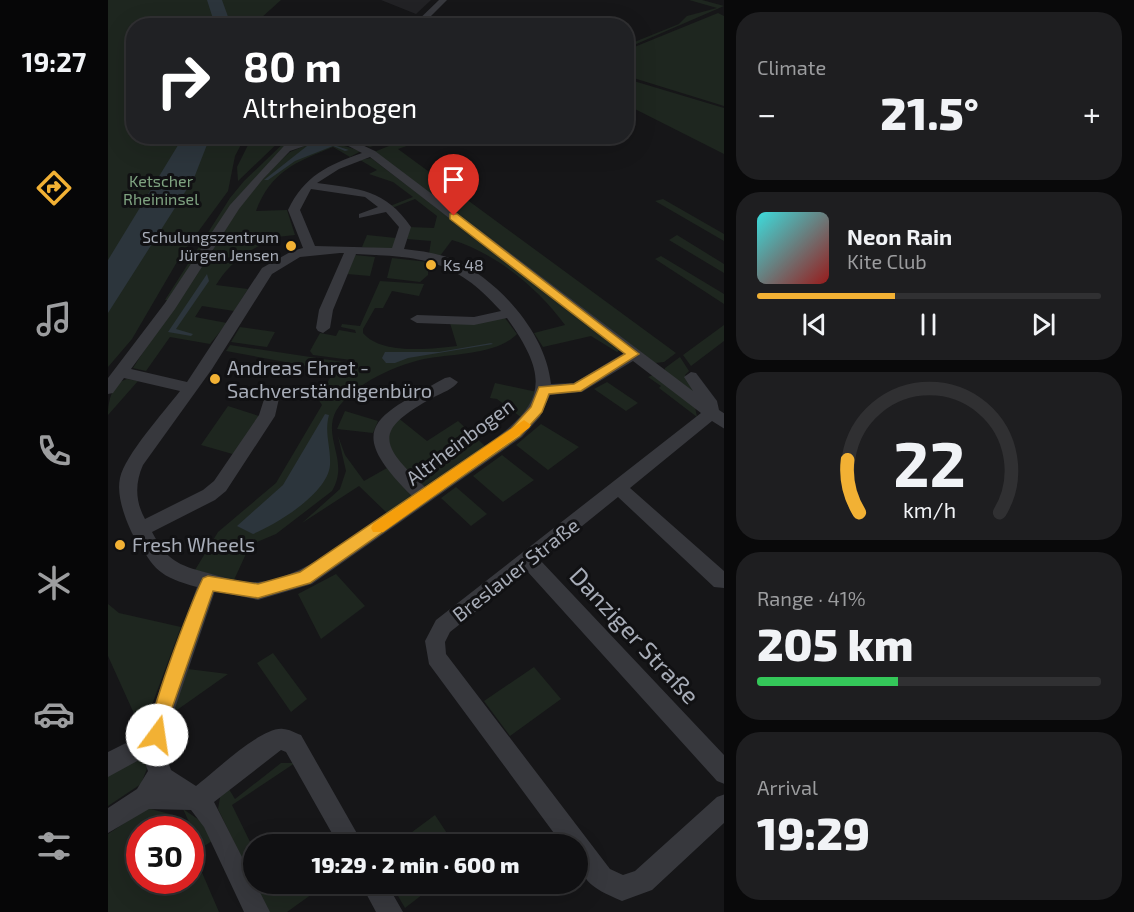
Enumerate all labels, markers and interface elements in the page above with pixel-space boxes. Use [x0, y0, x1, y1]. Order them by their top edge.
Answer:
text: 80 m [243, 40, 342, 90]
icon: right [144, 42, 222, 120]
text: 19:27 [22, 45, 86, 77]
text: Climate [757, 55, 826, 79]
text: 21.5° [880, 85, 979, 139]
text: Altrheinbogen [243, 91, 417, 123]
text: − [757, 93, 776, 133]
text: + [1083, 93, 1101, 133]
pin [428, 154, 479, 216]
icon: arrive [437, 163, 470, 196]
icon: directions [33, 167, 75, 209]
park label: Ketscher Rheininsel [123, 171, 199, 208]
text: Neon Rain [847, 223, 952, 249]
place label: Schulungszentrum Jürgen Jensen [142, 227, 279, 264]
marker: Schulungszentrum Jürgen Jensen [284, 239, 298, 253]
text: Kite Club [847, 249, 927, 273]
place label: Ks 48 [443, 255, 484, 274]
marker: Ks 48 [424, 258, 438, 272]
icon: music [33, 298, 75, 340]
icon: previous [798, 308, 831, 341]
icon: pause [912, 308, 945, 341]
icon: next [1027, 308, 1060, 341]
place label: Andreas Ehret - Sachverständigenbüro [227, 355, 432, 402]
marker: Andreas Ehret - Sachverständigenbüro [208, 372, 222, 386]
street label: Altrheinbogen [401, 393, 518, 490]
text: 22 [893, 425, 965, 500]
icon: phone [33, 430, 75, 472]
text: km/h [902, 497, 956, 522]
street label: Breslauer Straße [447, 512, 584, 626]
place label: Fresh Wheels [132, 532, 255, 556]
marker: Fresh Wheels [113, 538, 127, 552]
street label: Danziger Straße [564, 561, 706, 709]
icon: climate [33, 562, 75, 604]
text: Range · 41% [757, 586, 866, 610]
text: 205 km [757, 616, 914, 670]
icon: car [33, 693, 75, 735]
position arrow [125, 703, 189, 767]
text: Arrival [757, 775, 818, 799]
text: 19:29 [757, 805, 870, 859]
speed limit sign: 30 [126, 816, 204, 894]
icon: filters [33, 825, 75, 867]
text: 19:29 · 2 min · 600 m [311, 851, 520, 877]

